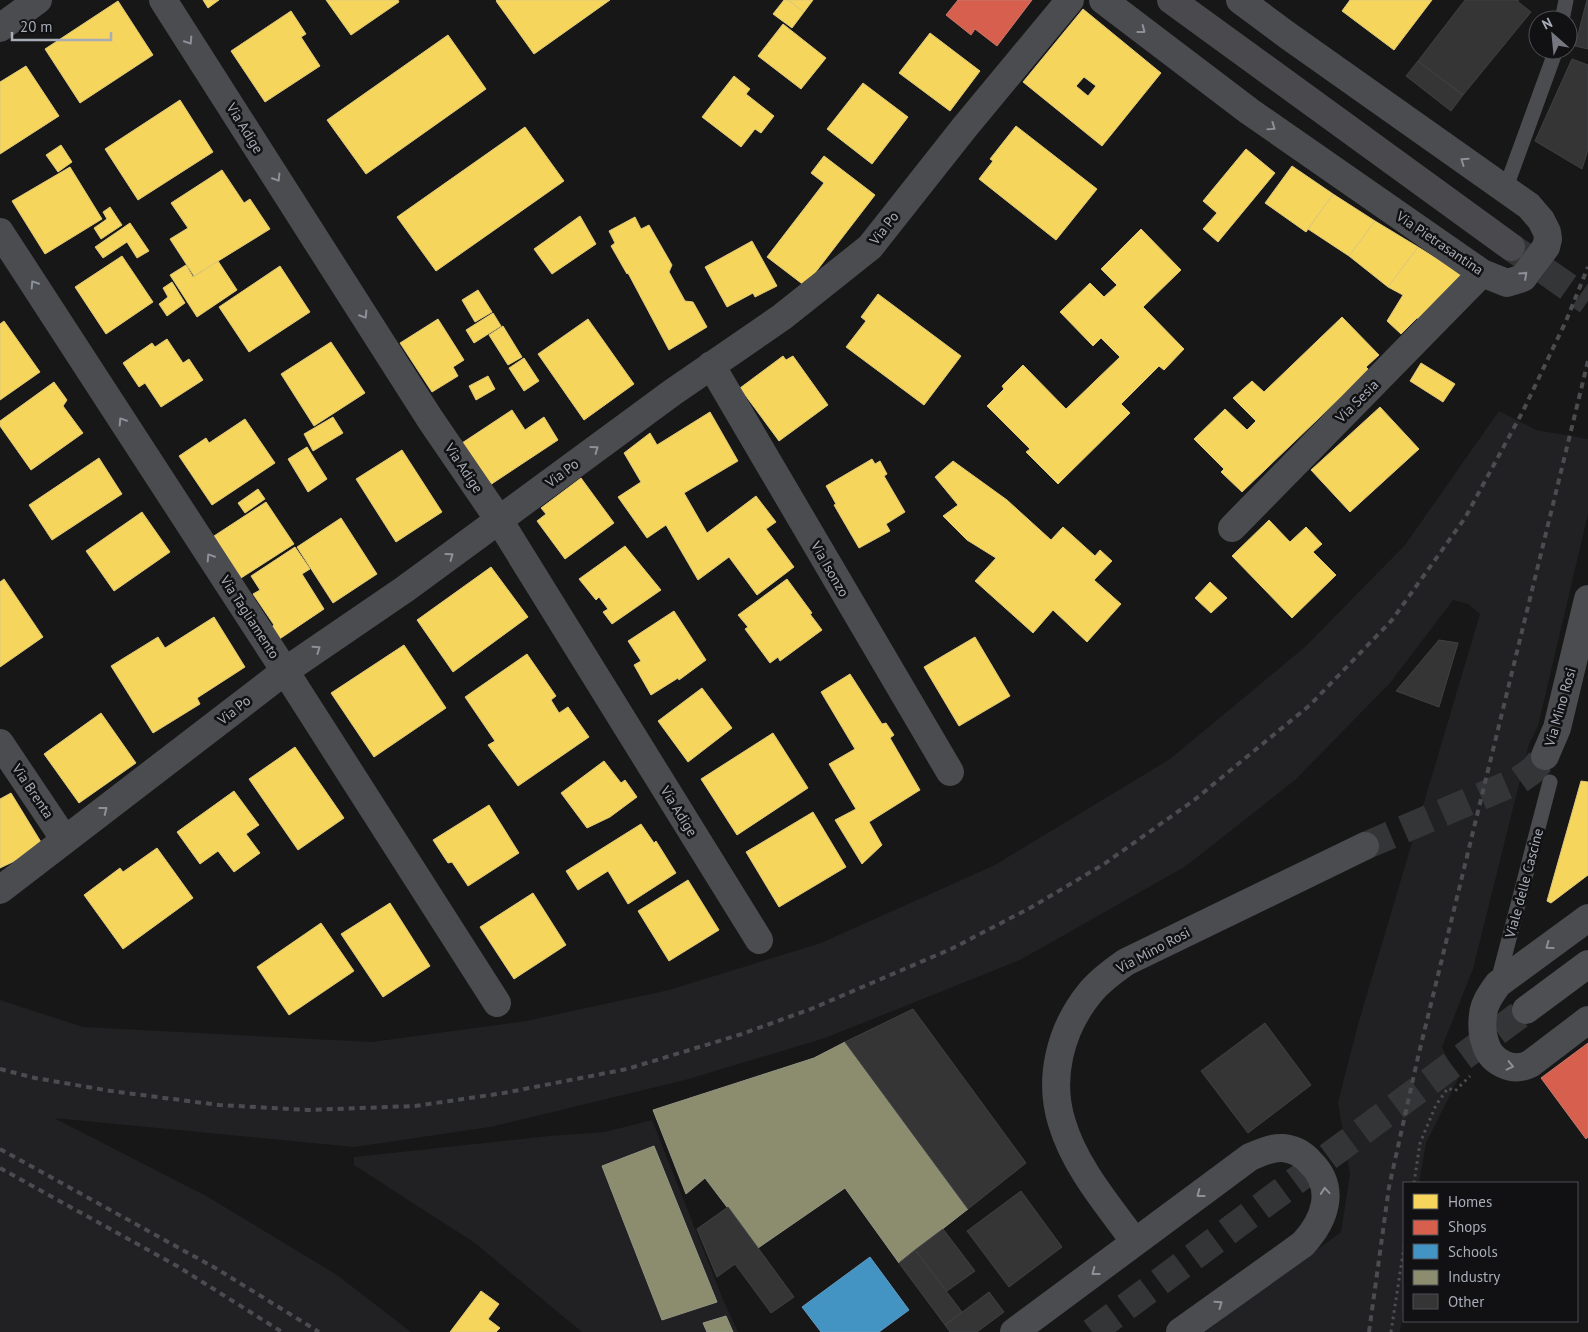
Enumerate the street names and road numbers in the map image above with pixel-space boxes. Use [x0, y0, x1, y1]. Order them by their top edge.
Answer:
street label: Via Adige [222, 99, 267, 157]
street label: Via Pietrasantina [1392, 207, 1487, 279]
street label: Via Po [865, 208, 903, 249]
street label: Via Sesia [1331, 376, 1382, 427]
street label: Via Adige [440, 439, 487, 496]
street label: Via Po [541, 455, 582, 492]
street label: Via Isonzo [806, 537, 853, 600]
street label: Via Tagliamento [216, 571, 284, 662]
street label: Via Mino Rosi [1540, 666, 1580, 749]
street label: Via Po [213, 691, 254, 729]
street label: Via Brenta [8, 760, 58, 822]
street label: Via Adige [656, 782, 701, 840]
street label: Viale delle Cascine [1500, 826, 1547, 941]
street label: Via Mino Rosi [1112, 923, 1193, 977]

